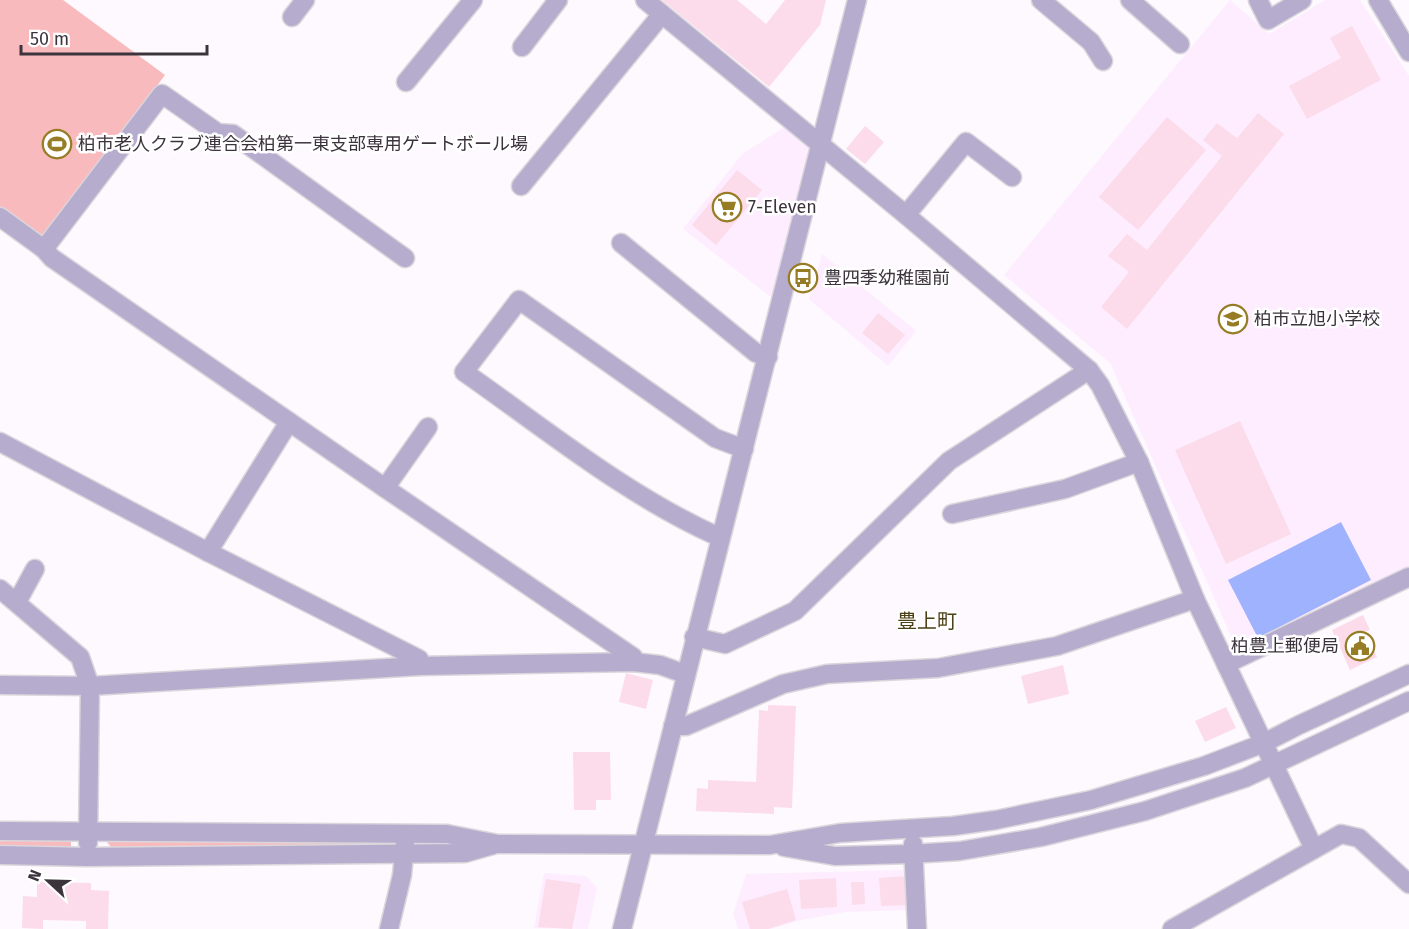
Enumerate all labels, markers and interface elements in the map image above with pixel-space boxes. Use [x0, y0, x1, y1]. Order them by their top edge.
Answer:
scale bar [21, 18, 207, 56]
text: 50 m [30, 28, 69, 50]
sports icon: 柏市老人クラブ連合会柏第一東支部専用ゲートボール場 [41, 128, 73, 160]
place label: 柏市老人クラブ連合会柏第一東支部専用ゲートボール場 [78, 133, 528, 155]
supermarket icon: 7-Eleven [711, 191, 743, 223]
place label: 7-Eleven [748, 196, 817, 218]
bus stop icon: 豊四季幼稚園前 [787, 262, 819, 294]
place label: 豊四季幼稚園前 [824, 267, 950, 289]
school or university icon: 柏市立旭小学校 [1217, 303, 1249, 335]
place label: 柏市立旭小学校 [1254, 308, 1380, 330]
district label: 豊上町 [897, 609, 957, 633]
public building icon: 柏豊上郵便局 [1344, 630, 1376, 662]
place label: 柏豊上郵便局 [1231, 635, 1339, 657]
north arrow [18, 851, 78, 911]
text: N [24, 867, 45, 884]

